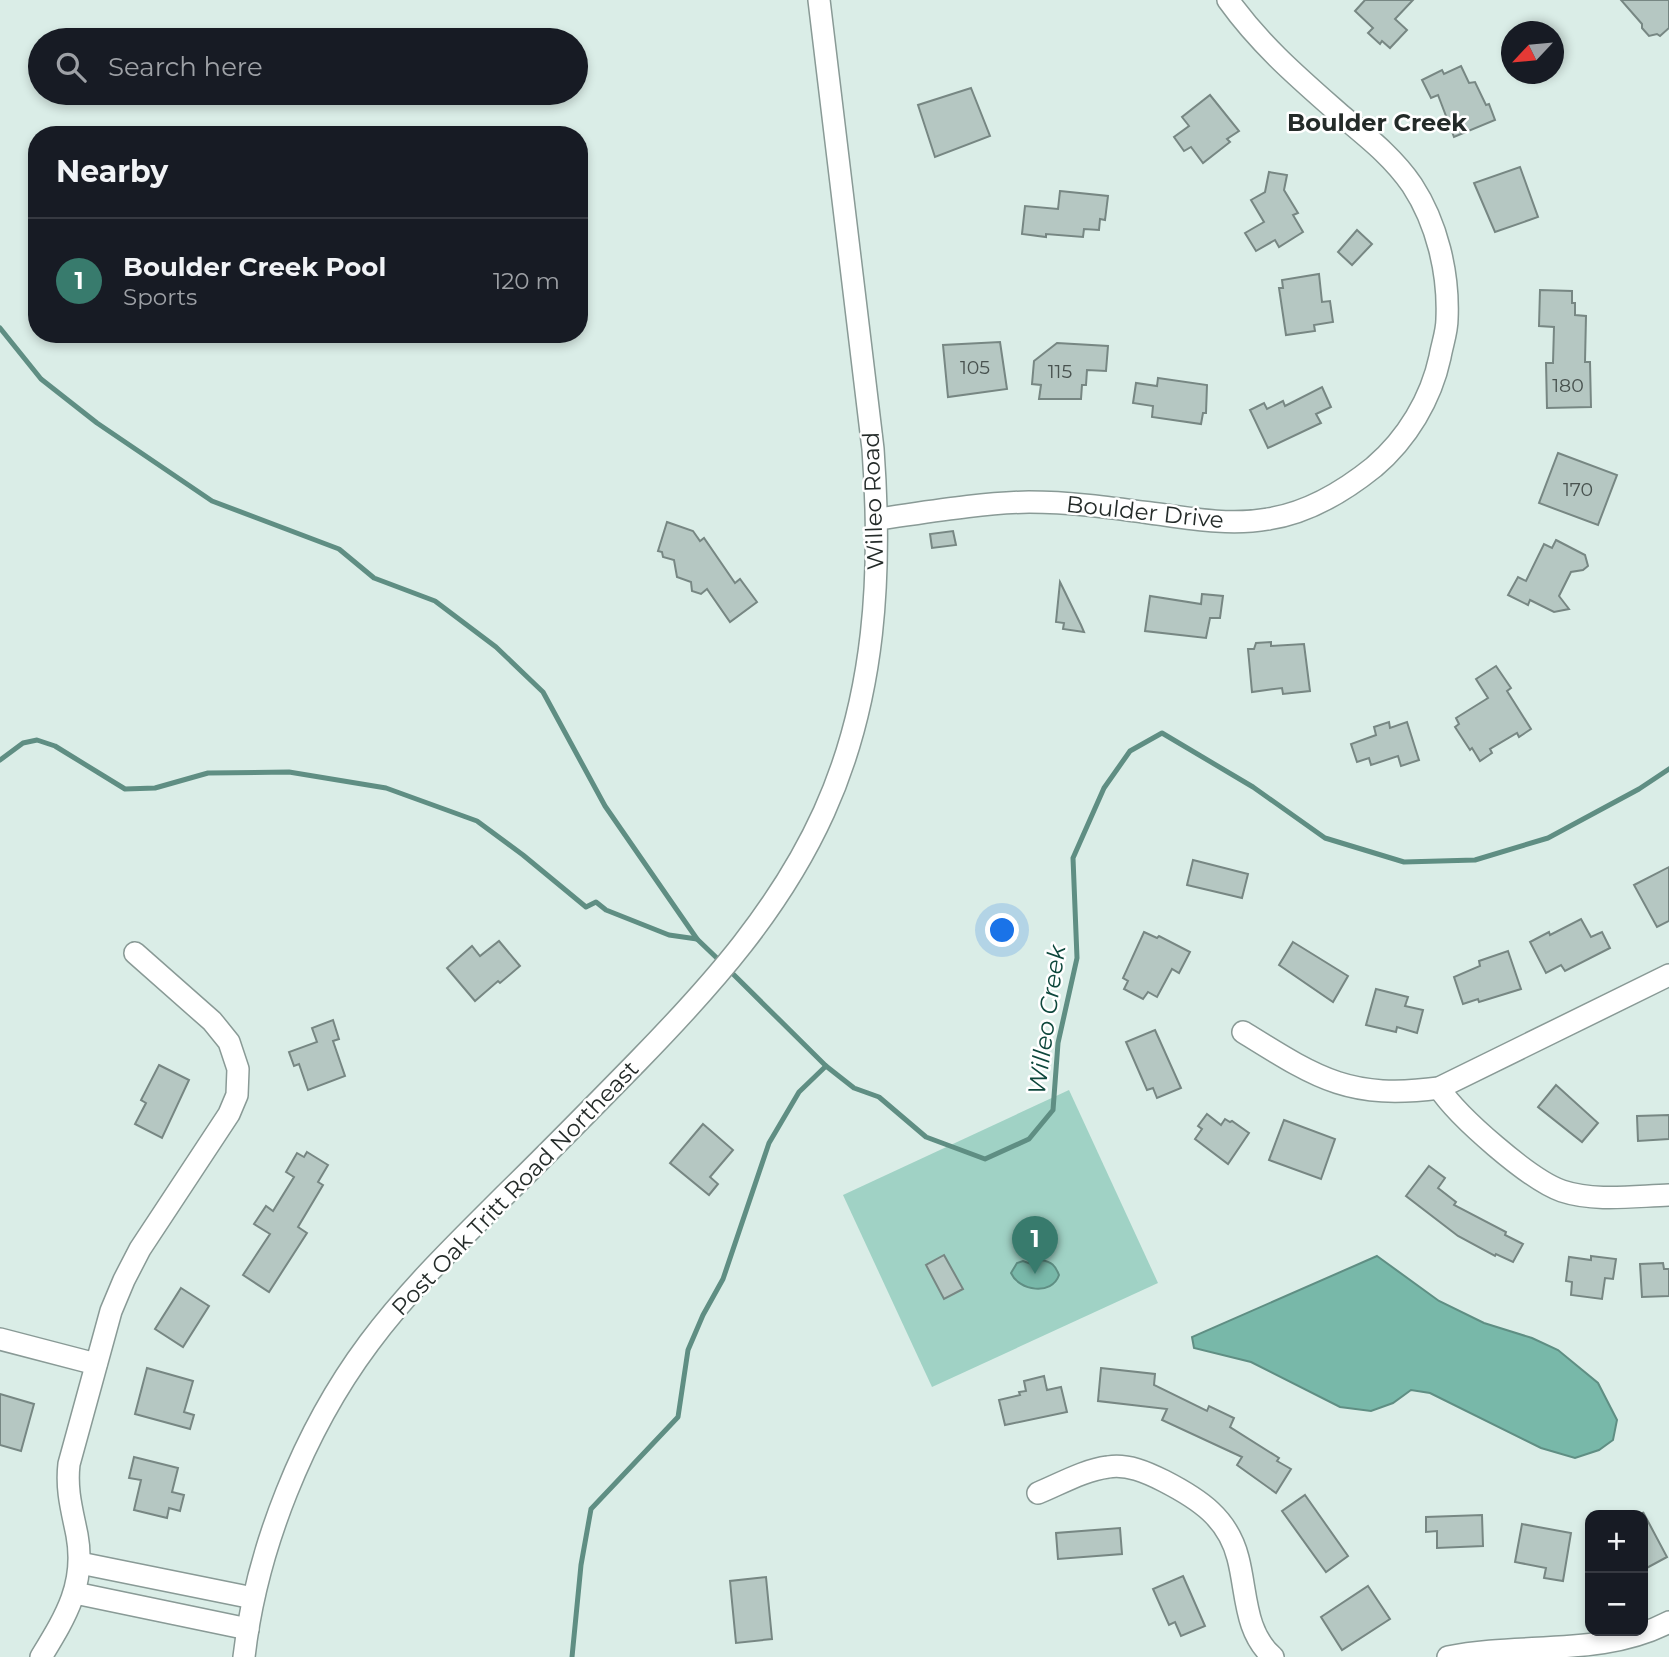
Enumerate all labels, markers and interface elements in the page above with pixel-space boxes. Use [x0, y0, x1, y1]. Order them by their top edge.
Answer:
north arrow [1501, 21, 1564, 84]
search box [28, 28, 588, 105]
icon: search [52, 48, 90, 86]
text: Search here [108, 51, 263, 83]
district label: Boulder Creek [1287, 108, 1467, 137]
text: Nearby [56, 153, 168, 190]
text: Boulder Creek Pool [123, 251, 386, 283]
text: 1 [74, 267, 84, 295]
text: 120 m [493, 267, 560, 295]
text: Sports [123, 283, 197, 311]
house number: 105 [960, 356, 990, 379]
house number: 115 [1048, 360, 1072, 383]
house number: 180 [1552, 374, 1584, 397]
street label: Willeo Road [857, 431, 889, 571]
house number: 170 [1563, 478, 1593, 501]
street label: Boulder Drive [1065, 490, 1225, 534]
your location [985, 913, 1019, 947]
water label: Willeo Creek [1022, 942, 1072, 1097]
street label: Post Oak Tritt Road Northeast [386, 1055, 644, 1321]
pin: 1 [1012, 1216, 1058, 1274]
map controls [1585, 1510, 1648, 1636]
button: + [1585, 1510, 1648, 1573]
button: − [1585, 1573, 1648, 1636]

